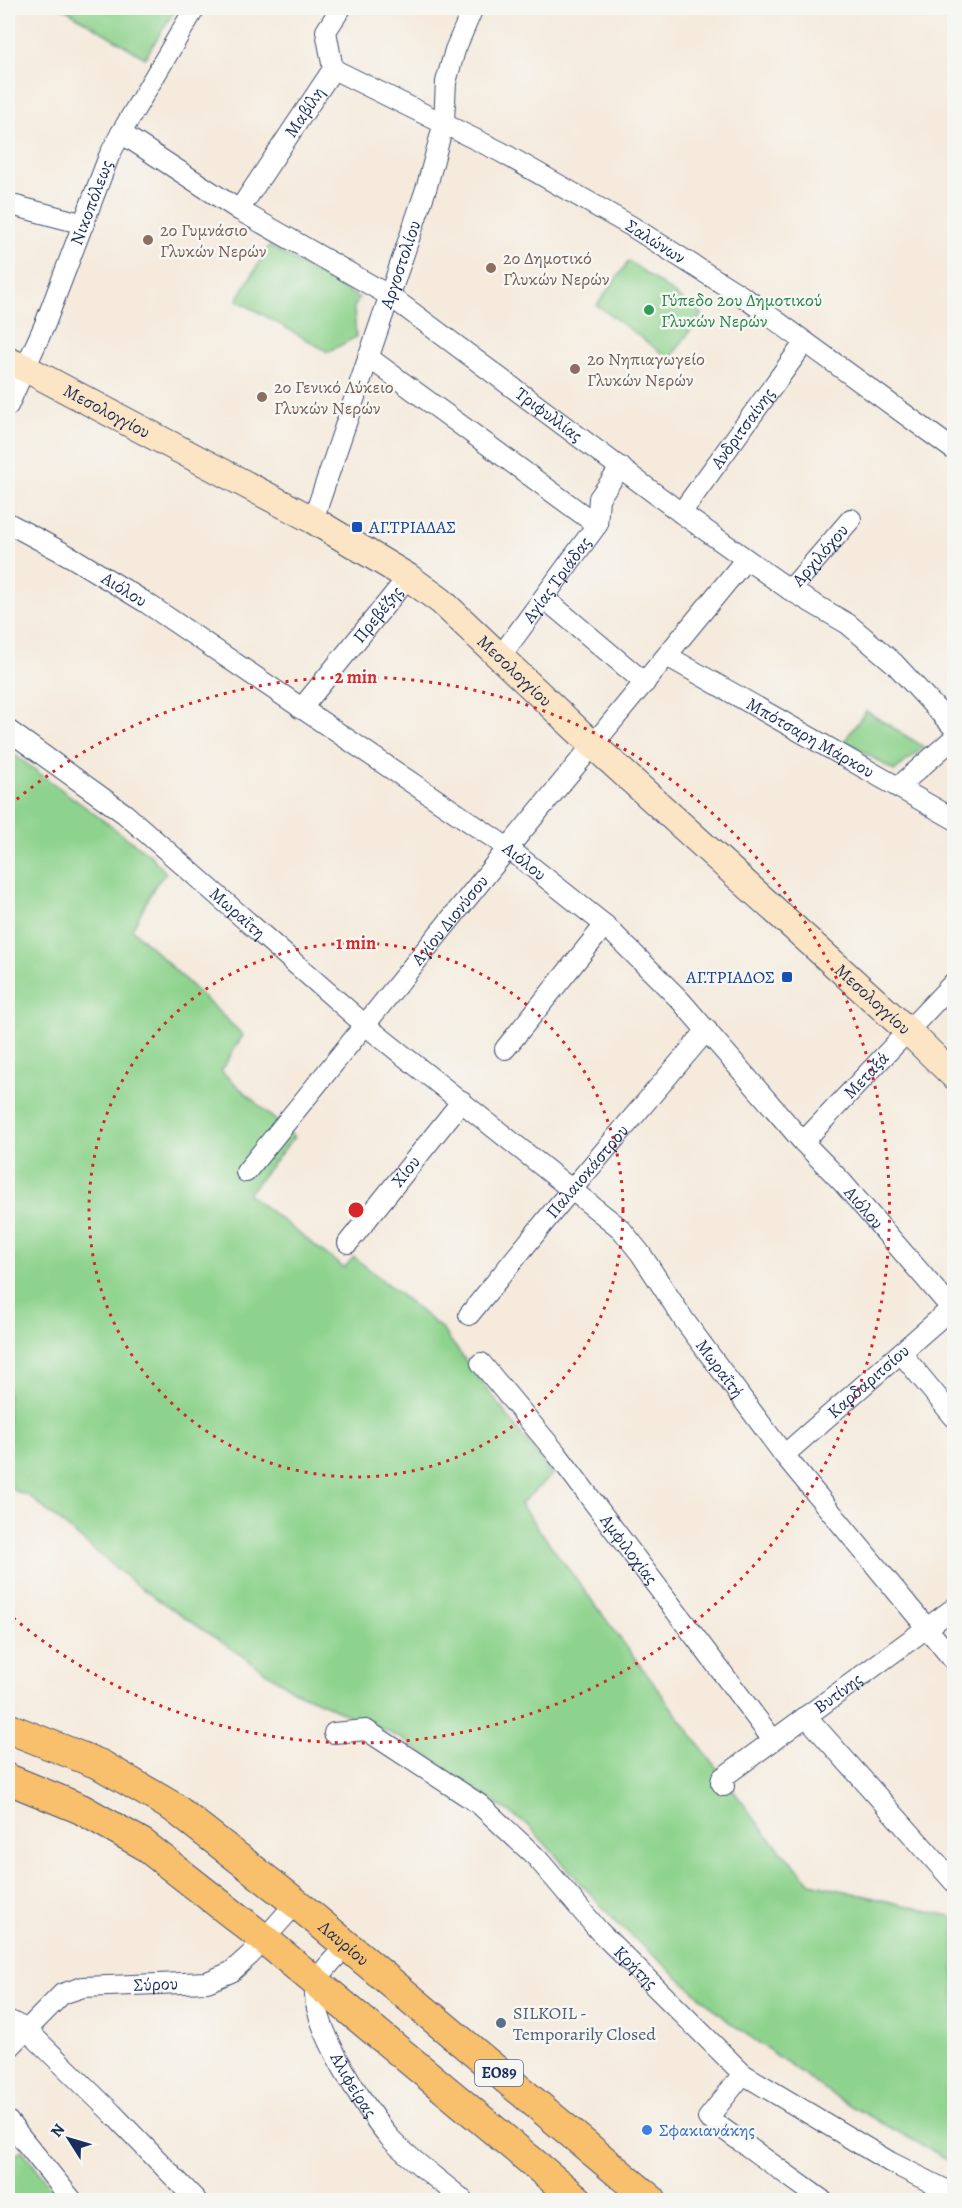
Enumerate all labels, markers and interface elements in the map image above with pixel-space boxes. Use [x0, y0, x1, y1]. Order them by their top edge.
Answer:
street label: Μαβίλη [279, 82, 330, 142]
street label: Νικοπόλεως [64, 156, 118, 249]
street label: Σαλώνων [621, 214, 690, 269]
street label: Αργοστολίου [374, 217, 426, 313]
place label: 2ο Γυμνάσιο Γλυκών Νερών [160, 218, 266, 263]
marker: 2ο Γυμνάσιο Γλυκών Νερών [141, 233, 155, 247]
place label: 2ο Δημοτικό Γλυκών Νερών [503, 246, 609, 291]
marker: 2ο Δημοτικό Γλυκών Νερών [484, 261, 498, 275]
place label: Γύπεδο 2ου Δημοτικού Γλυκών Νερών [661, 288, 822, 333]
marker: Γύπεδο 2ου Δημοτικού Γλυκών Νερών [642, 303, 656, 317]
place label: 2ο Νηπιαγωγείο Γλυκών Νερών [587, 347, 705, 392]
marker: 2ο Νηπιαγωγείο Γλυκών Νερών [568, 362, 582, 376]
place label: 2ο Γενικό Λύκειο Γλυκών Νερών [274, 375, 394, 420]
street label: Μεσολογγίου [59, 378, 155, 444]
street label: Τριφυλλίας [510, 382, 588, 448]
street label: Ανδριτσαίνης [705, 383, 780, 474]
marker: 2ο Γενικό Λύκειο Γλυκών Νερών [255, 390, 269, 404]
place label: ΑΓ.ΤΡΙΑΔΑΣ [368, 515, 456, 539]
street label: Αρχιλόχου [786, 519, 854, 592]
marker: ΑΓ.ΤΡΙΑΔΑΣ [350, 520, 364, 534]
street label: Αγίας Τριάδας [516, 531, 597, 629]
street label: Αιόλου [96, 566, 152, 612]
street label: Πρεβέζης [347, 580, 408, 648]
street label: Μεσολογγίου [472, 629, 557, 712]
text: 2 min [335, 665, 377, 689]
street label: Μπότσαρη Μάρκου [742, 692, 879, 783]
street label: Αιόλου [497, 836, 551, 886]
street label: Αγίου Διονύσου [405, 870, 494, 971]
street label: Μωραΐτη [204, 882, 271, 944]
text: 1 min [336, 931, 376, 955]
street label: Μεσολογγίου [830, 958, 916, 1040]
place label: ΑΓ.ΤΡΙΑΔΟΣ [685, 965, 775, 989]
marker: ΑΓ.ΤΡΙΑΔΟΣ [780, 970, 794, 984]
street label: Μεταξά [838, 1046, 894, 1104]
street label: Παλαιοκάστρου [540, 1119, 634, 1223]
street label: Χίου [386, 1151, 426, 1192]
street label: Αιόλου [838, 1180, 889, 1234]
centre of rings [346, 1200, 366, 1220]
street label: Μωραΐτή [690, 1334, 750, 1403]
street label: Καρδαριτσίου [822, 1339, 914, 1424]
street label: Αμφιλοχίας [594, 1508, 663, 1589]
street label: Βυτίνης [809, 1667, 867, 1719]
street label: Λαυρίου [313, 1914, 374, 1971]
street label: Κρήτης [608, 1940, 663, 1995]
street label: Σύρου [133, 1971, 178, 1997]
place label: SILKOIL - Temporarily Closed [513, 2001, 656, 2046]
marker: SILKOIL - Temporarily Closed [494, 2016, 508, 2030]
street label: Αλιφείρας [324, 2048, 383, 2122]
road number: ΕΟ89 [475, 2060, 523, 2086]
north arrow [39, 2109, 99, 2169]
place label: Σφακιανάκης [659, 2118, 755, 2142]
text: N [46, 2119, 70, 2142]
marker: Σφακιανάκης [640, 2123, 654, 2137]

